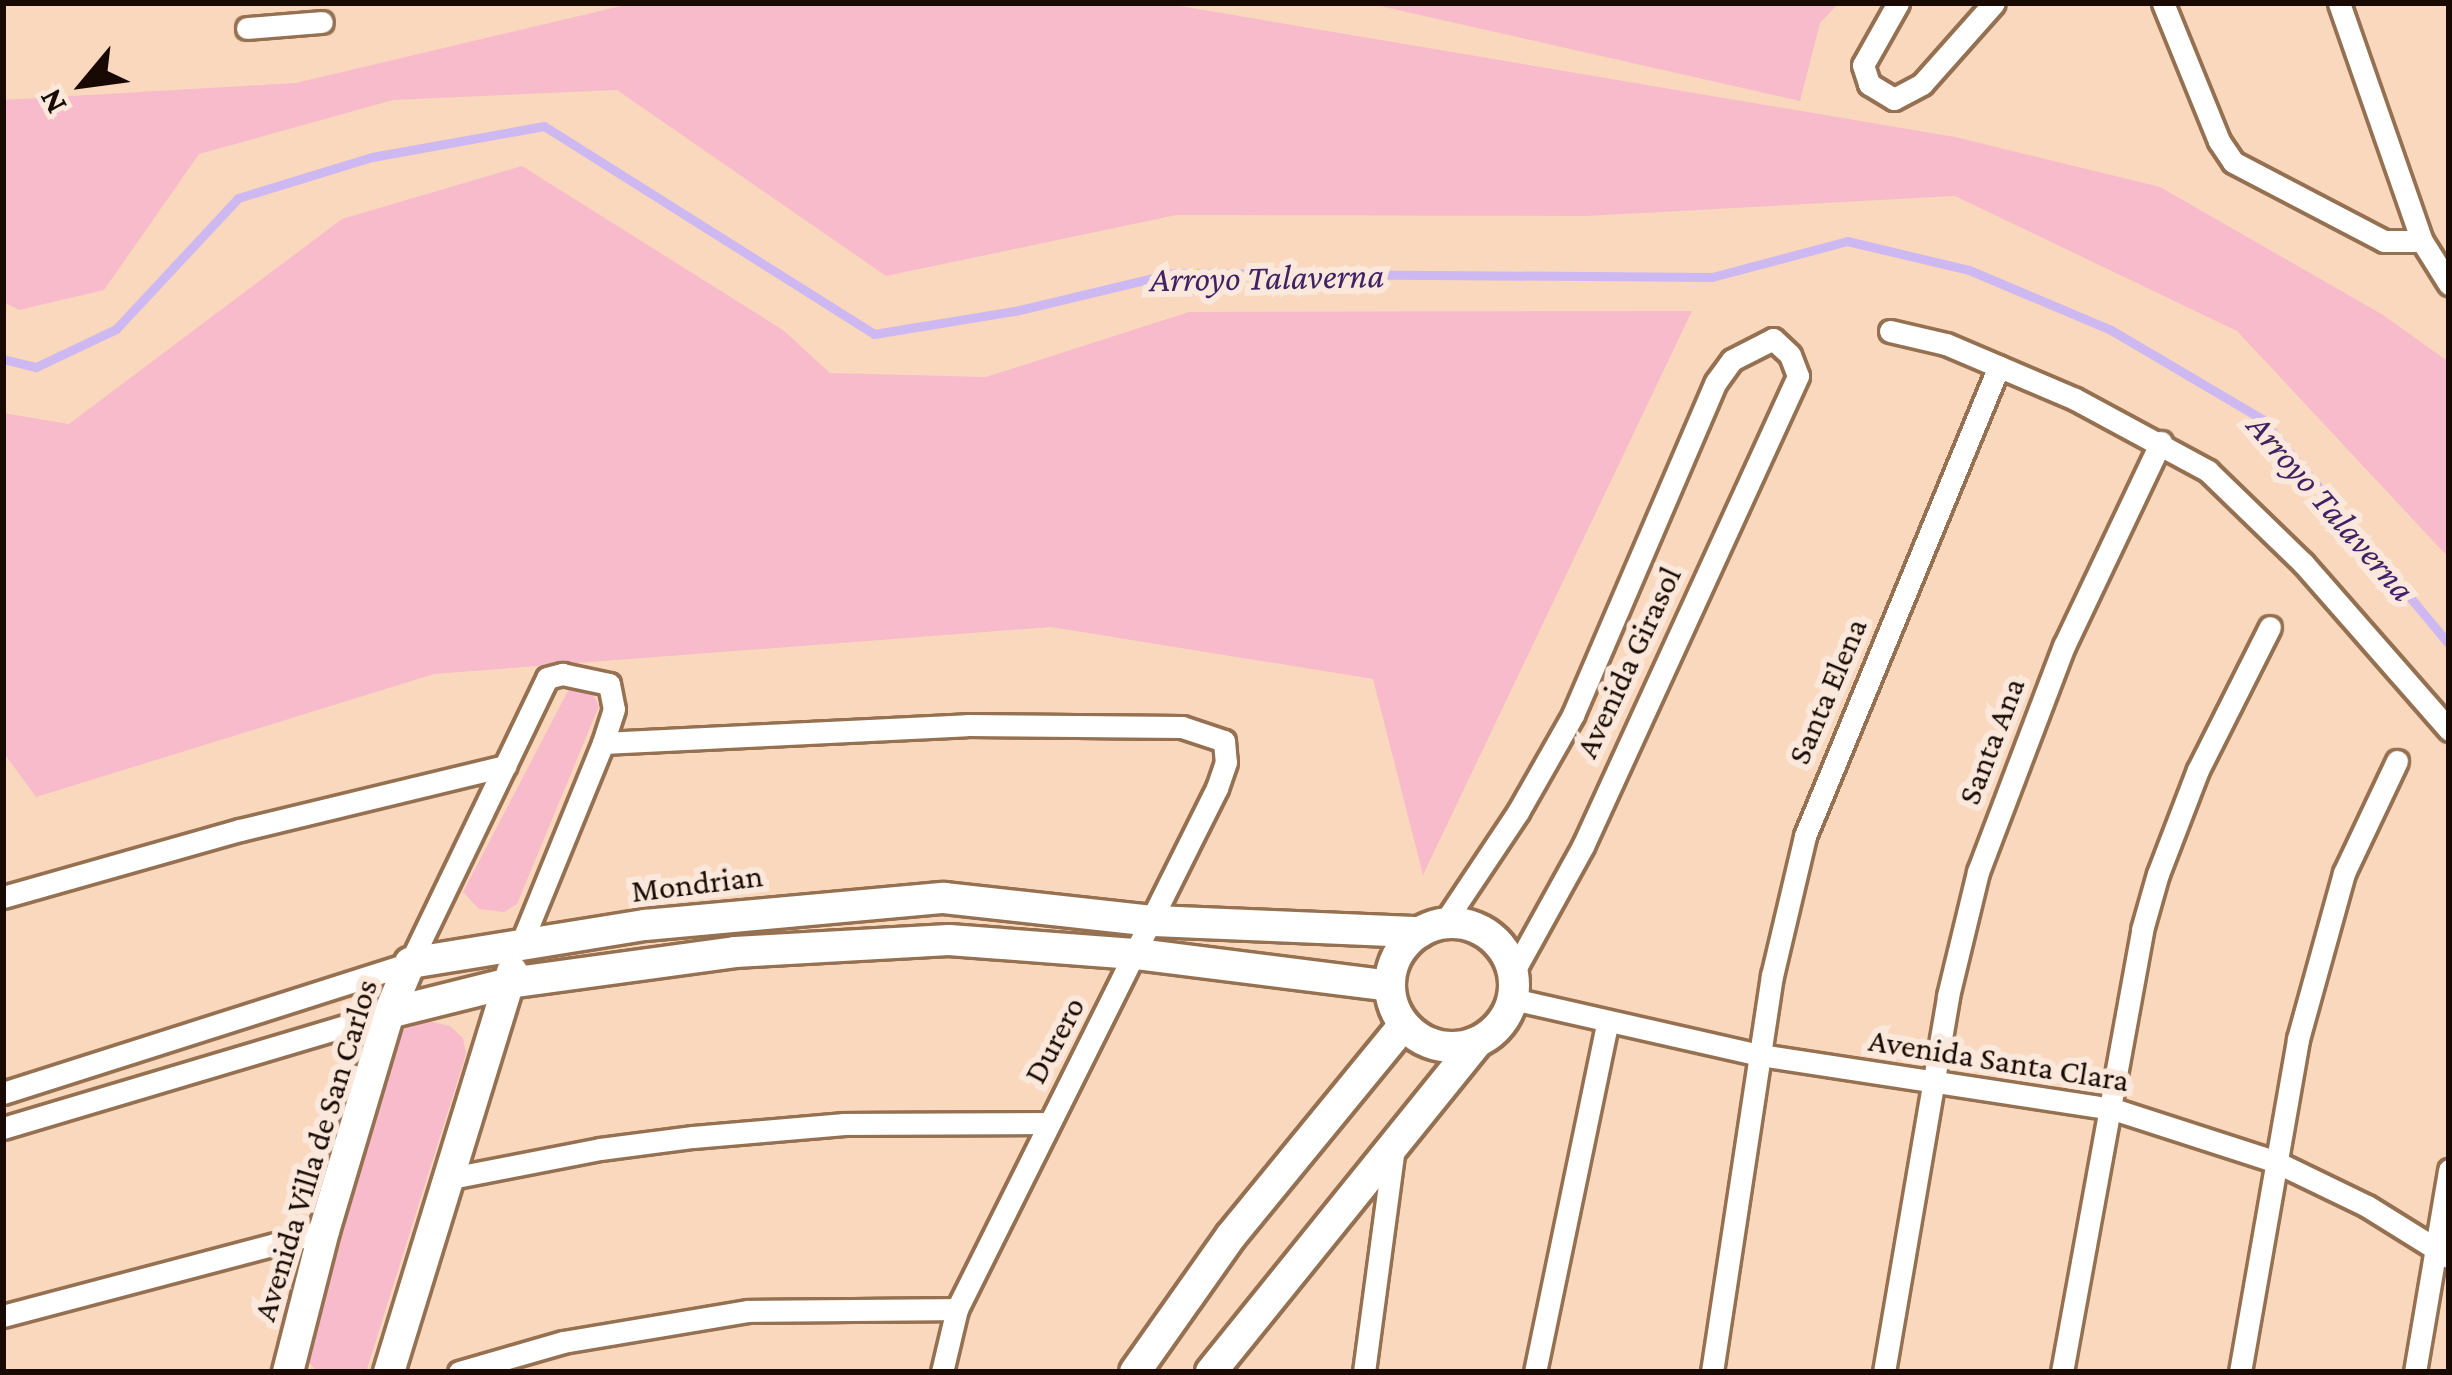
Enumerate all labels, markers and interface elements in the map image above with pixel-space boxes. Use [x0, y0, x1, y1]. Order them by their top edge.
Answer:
north arrow [24, 24, 144, 144]
text: N [30, 83, 74, 121]
water label: Arroyo Talaverna [1149, 254, 1385, 302]
water label: Arroyo Talaverna [2238, 405, 2424, 611]
street label: Avenida Girasol [1566, 560, 1690, 764]
street label: Santa Elena [1779, 612, 1875, 770]
street label: Santa Ana [1949, 672, 2033, 810]
street label: Mondrian [629, 855, 765, 911]
street label: Avenida Villa de San Carlos [244, 974, 386, 1326]
street label: Durero [1015, 990, 1093, 1090]
street label: Avenida Santa Clara [1866, 1020, 2132, 1100]

